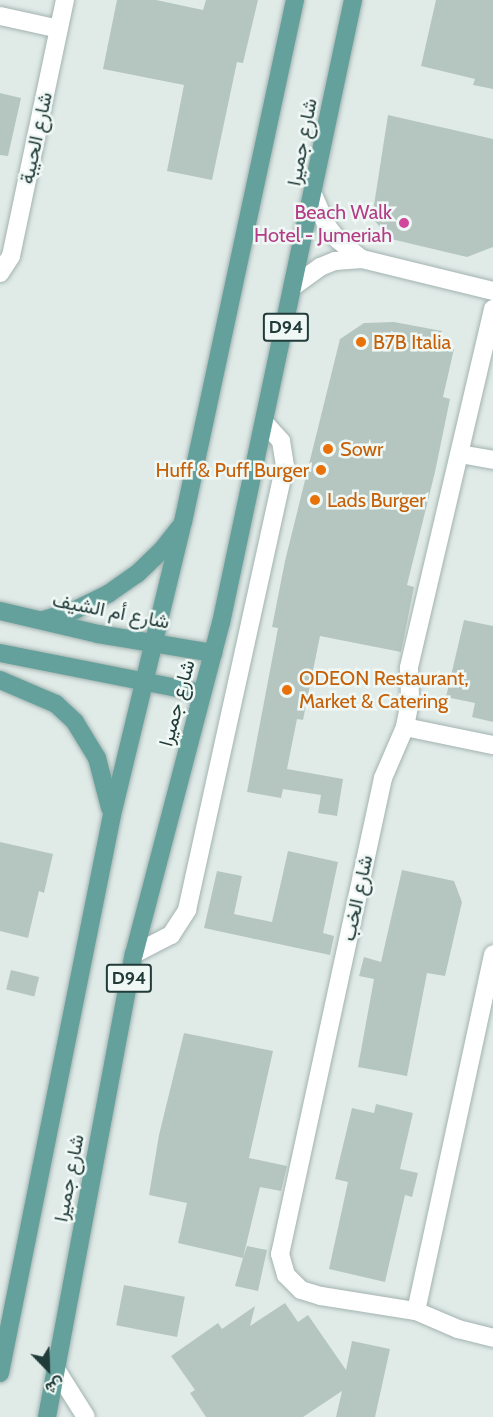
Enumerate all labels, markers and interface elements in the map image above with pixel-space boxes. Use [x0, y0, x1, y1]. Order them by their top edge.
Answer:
street label: شارع الحيبة [15, 90, 57, 186]
street label: شارع جميرا [282, 96, 322, 188]
place label: Beach Walk Hotel - Jumeriah [254, 200, 392, 247]
marker: Beach Walk Hotel - Jumeriah [397, 216, 411, 230]
road number: D94 [262, 312, 310, 342]
place label: B7B Italia [373, 330, 451, 354]
marker: B7B Italia [354, 335, 368, 349]
place label: Sowr [340, 437, 383, 461]
marker: Sowr [321, 442, 335, 456]
place label: Huff & Puff Burger [156, 458, 309, 482]
marker: Huff & Puff Burger [314, 463, 328, 477]
place label: Lads Burger [327, 488, 426, 512]
marker: Lads Burger [308, 493, 322, 507]
street label: شارع أم الشيف [50, 588, 172, 634]
street label: شارع جميرا [154, 657, 200, 749]
place label: ODEON Restaurant, Market & Catering [299, 666, 469, 713]
marker: ODEON Restaurant, Market & Catering [280, 683, 294, 697]
street label: شارع الخب [336, 853, 378, 943]
road number: D94 [105, 963, 153, 993]
street label: شارع جميرا [49, 1132, 89, 1224]
north arrow [18, 1339, 78, 1399]
text: ش [43, 1374, 68, 1399]

